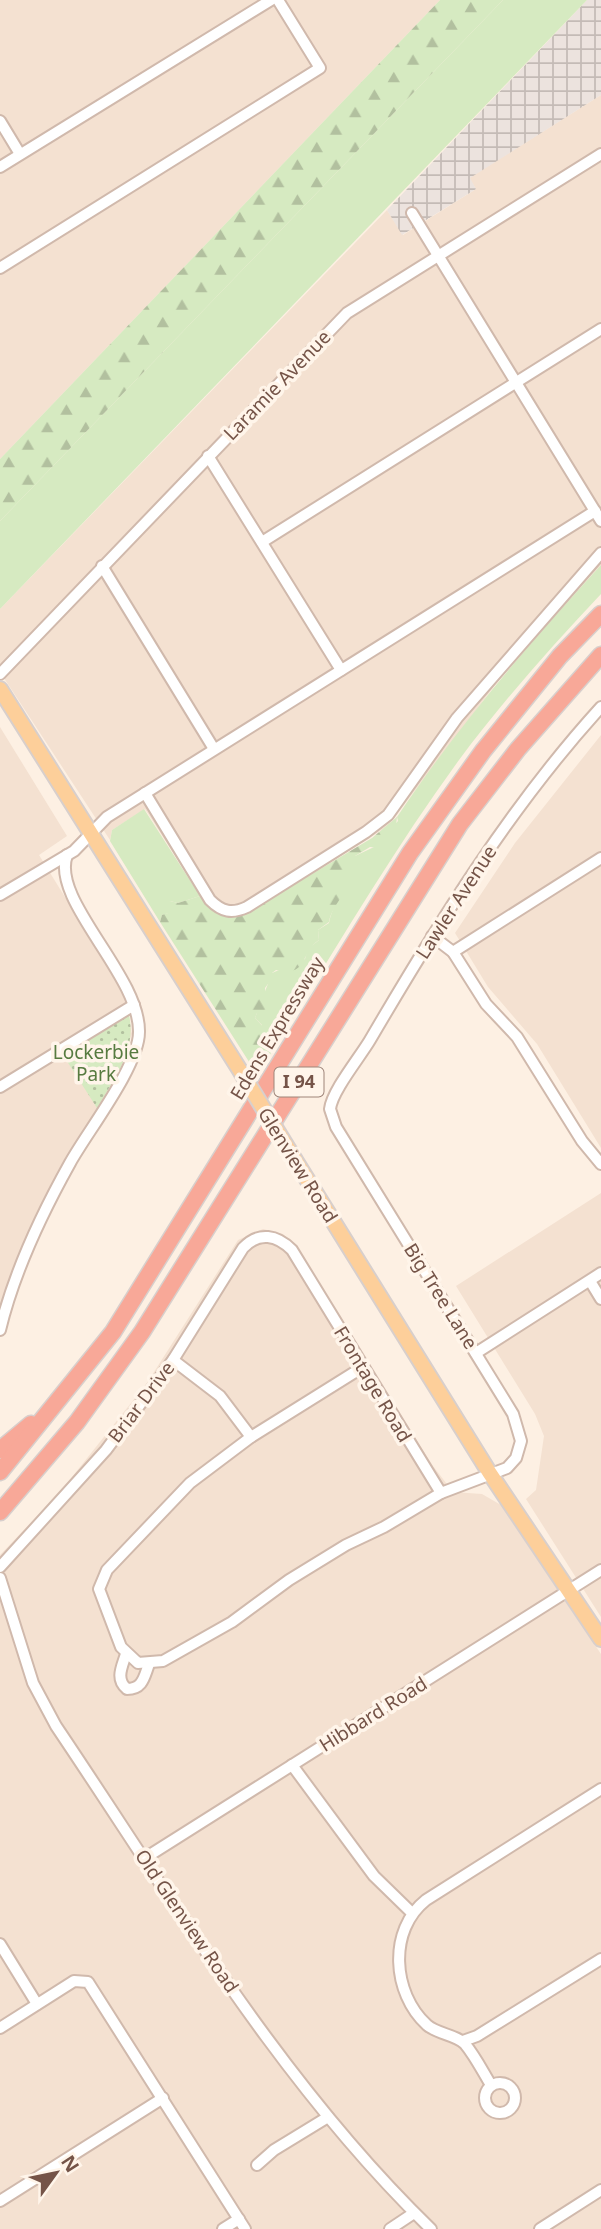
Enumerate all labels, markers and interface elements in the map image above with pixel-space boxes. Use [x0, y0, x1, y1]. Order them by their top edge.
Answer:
street label: Laramie Avenue [218, 324, 336, 446]
street label: Lawler Avenue [410, 840, 502, 964]
street label: Edens Expressway [224, 951, 330, 1104]
park label: Lockerbie Park [53, 1039, 139, 1087]
road number: I 94 [274, 1068, 324, 1097]
street label: Glenview Road [252, 1102, 344, 1228]
street label: Big Tree Lane [398, 1238, 484, 1354]
street label: Frontage Road [328, 1321, 418, 1447]
street label: Briar Drive [102, 1356, 180, 1448]
street label: Hibbard Road [314, 1670, 432, 1758]
street label: Old Glenview Road [129, 1844, 245, 1998]
north arrow [21, 2138, 91, 2208]
text: N [55, 2150, 85, 2177]

